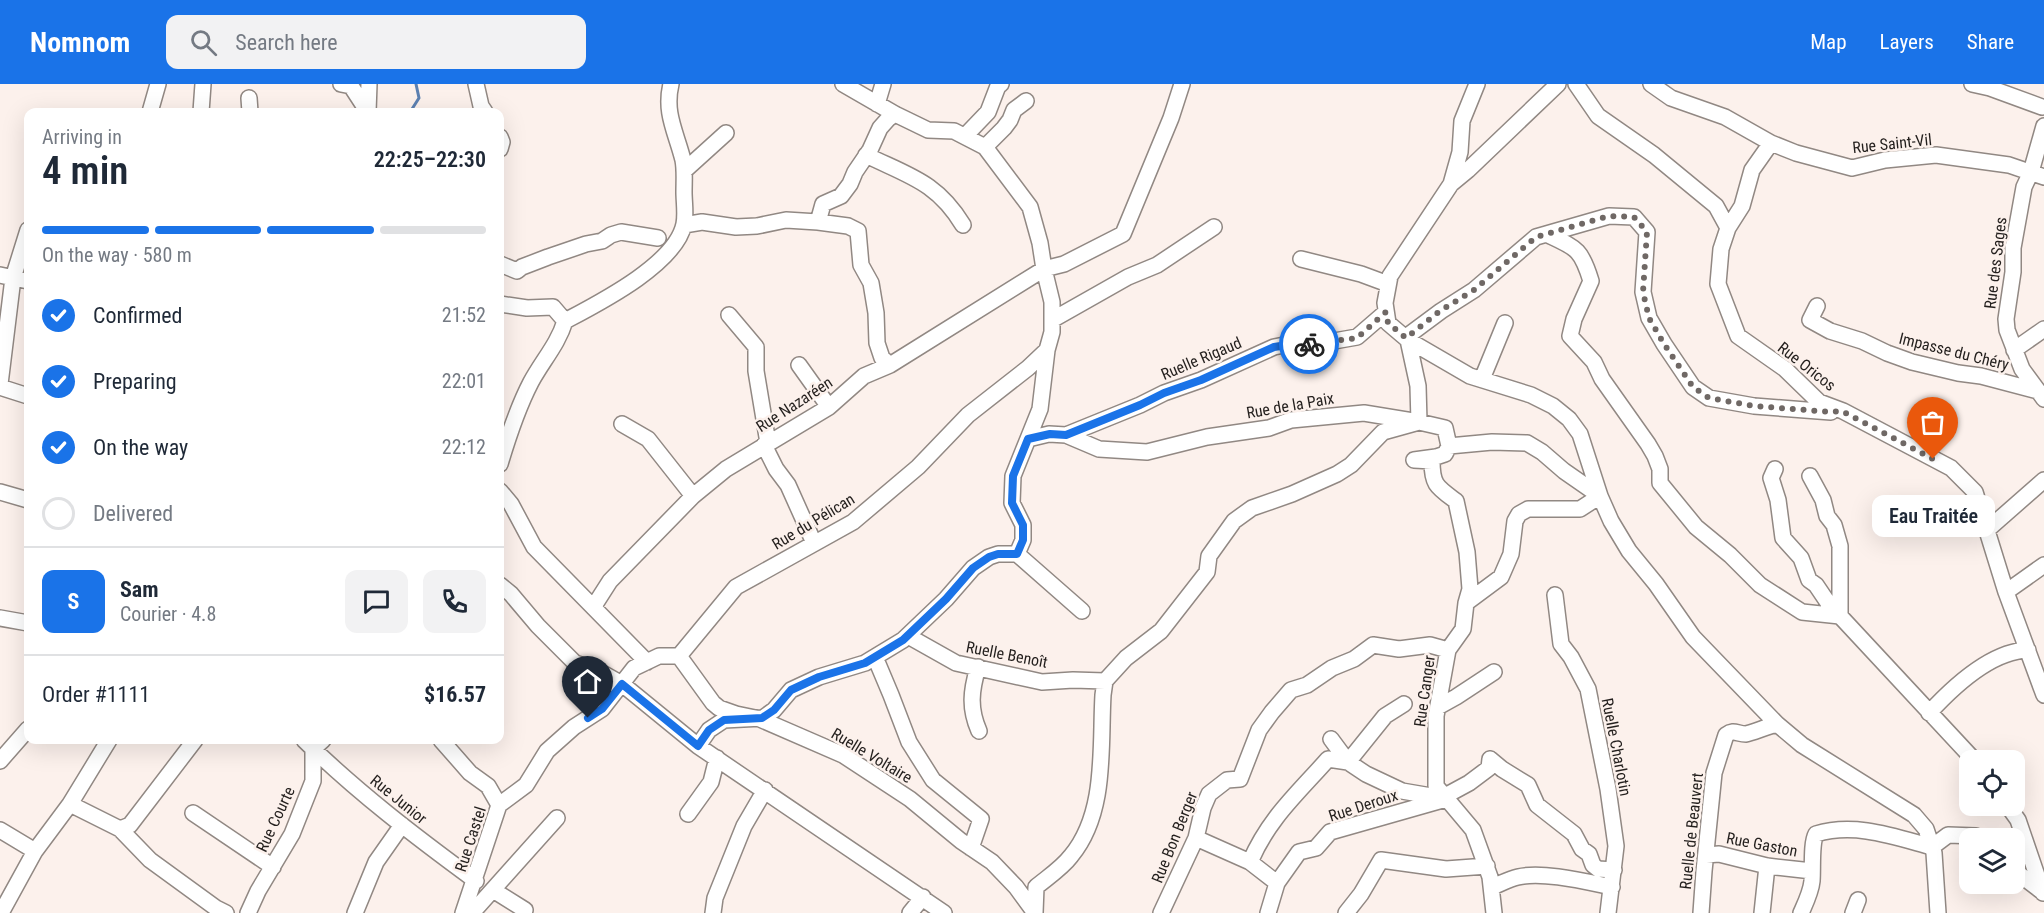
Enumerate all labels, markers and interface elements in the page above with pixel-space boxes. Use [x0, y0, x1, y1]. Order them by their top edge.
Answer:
search box [166, 15, 586, 69]
text: Nomnom [30, 26, 130, 59]
icon: search [187, 26, 220, 59]
text: Search here [235, 30, 338, 55]
text: Map [1810, 30, 1847, 54]
text: Layers [1880, 30, 1934, 54]
text: Share [1967, 30, 2014, 54]
text: Arriving in [42, 125, 122, 149]
street label: Rue Saint-Vil [1851, 130, 1933, 157]
text: 22:25–22:30 [374, 147, 486, 172]
text: 4 min [42, 148, 128, 194]
street label: Rue des Sages [1980, 216, 2011, 310]
text: On the way · 580 m [42, 243, 192, 267]
icon: check [42, 299, 75, 332]
text: Confirmed [93, 303, 182, 328]
text: 21:52 [442, 303, 486, 327]
courier [1279, 314, 1339, 374]
icon: bike [1293, 328, 1326, 361]
street label: Impasse du Chéry [1897, 329, 2011, 374]
street label: Ruelle Rigaud [1158, 333, 1244, 384]
street label: Rue Oricos [1774, 338, 1839, 395]
icon: check [42, 365, 75, 398]
text: Preparing [93, 369, 177, 394]
text: 22:01 [442, 369, 486, 393]
street label: Rue Nazaréen [753, 373, 836, 436]
street label: Rue de la Paix [1245, 388, 1335, 423]
pin [1907, 397, 1958, 459]
icon: bag [1916, 406, 1949, 439]
icon: check [42, 431, 75, 464]
text: On the way [93, 435, 188, 460]
text: 22:12 [442, 435, 486, 459]
street label: Rue du Pélican [768, 489, 858, 554]
callout: Eau Traitée [1872, 495, 1994, 537]
text: Delivered [93, 501, 173, 526]
text: Eau Traitée [1889, 504, 1978, 528]
button: chat [345, 570, 408, 633]
button: phone [423, 570, 486, 633]
text: Sam [120, 577, 159, 602]
text: S [68, 589, 79, 614]
text: Courier · 4.8 [120, 602, 216, 626]
street label: Ruelle Benoît [964, 637, 1050, 672]
street label: Rue Canger [1410, 654, 1439, 728]
pin [562, 656, 613, 718]
icon: home [571, 665, 604, 698]
text: Order #1111 [42, 682, 150, 707]
text: $16.57 [424, 682, 486, 707]
street label: Ruelle Charlotin [1598, 696, 1635, 798]
street label: Ruelle Voltaire [828, 724, 916, 787]
map controls [1959, 750, 2025, 894]
button: locate [1959, 750, 2025, 816]
street label: Rue Junior [367, 771, 431, 828]
street label: Ruelle de Beauvert [1676, 772, 1707, 890]
street label: Rue Courte [252, 784, 299, 855]
street label: Rue Deroux [1326, 785, 1400, 826]
street label: Rue Bon Berger [1148, 789, 1201, 886]
street label: Rue Castel [451, 804, 490, 874]
street label: Rue Gaston [1725, 828, 1799, 861]
button: layers [1959, 828, 2025, 894]

